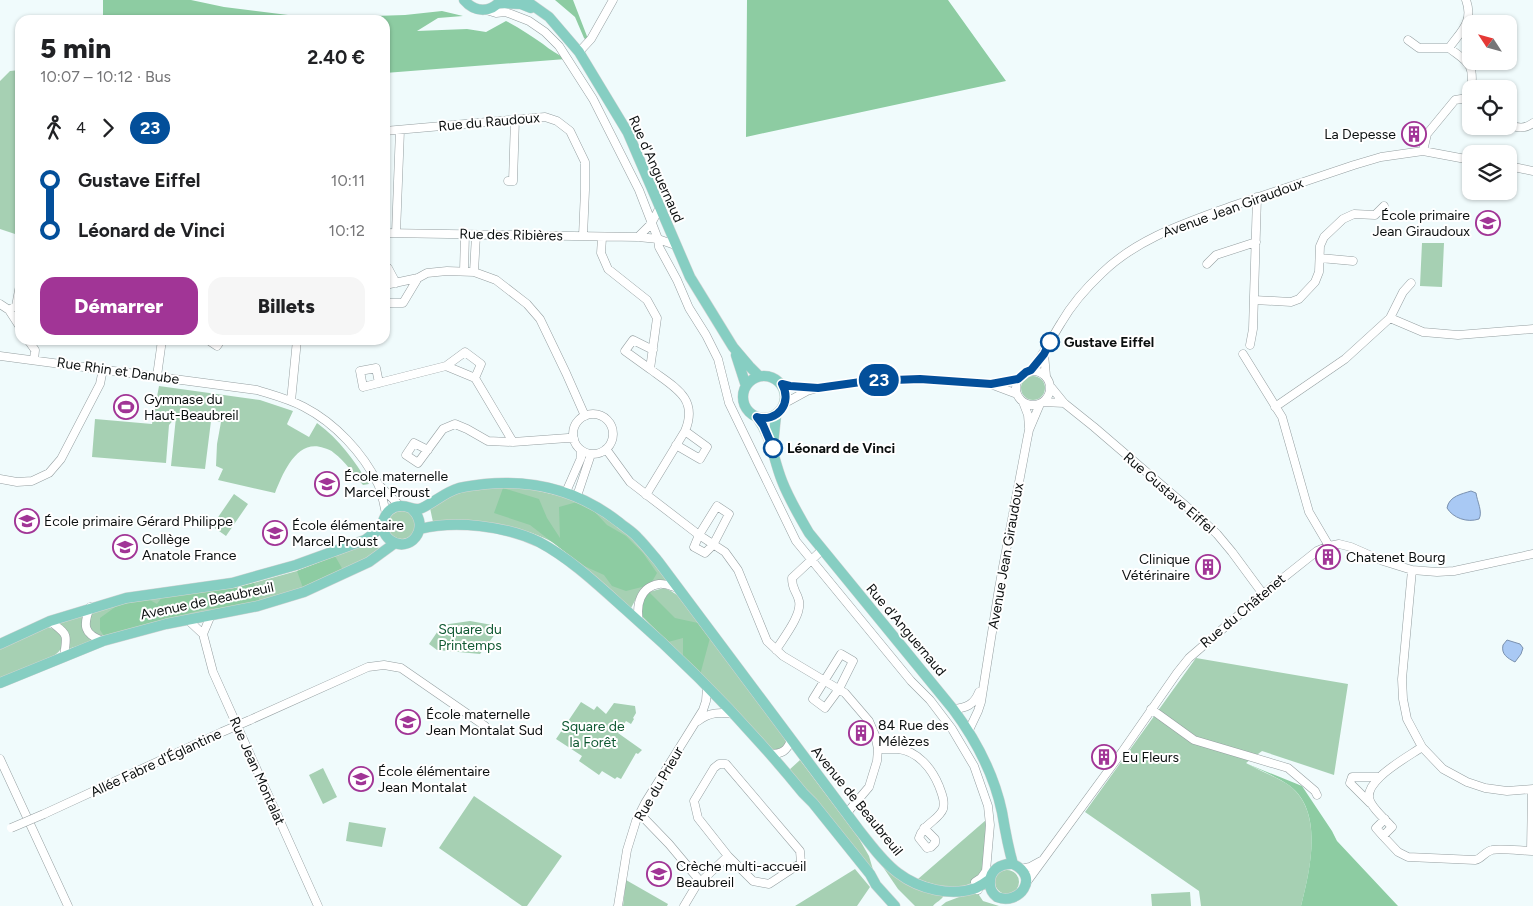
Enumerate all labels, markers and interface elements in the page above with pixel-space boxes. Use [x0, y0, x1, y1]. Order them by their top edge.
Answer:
north arrow [1462, 15, 1518, 70]
map controls [1462, 15, 1517, 200]
text: 5 min [40, 31, 111, 65]
text: 2.40 € [307, 46, 365, 69]
text: 10:07 – 10:12 · Bus [40, 67, 171, 86]
button: locate [1462, 80, 1517, 135]
street label: Rue du Raudoux [438, 109, 541, 135]
street label: Rue d'Anguernaud [625, 113, 687, 225]
icon: walk [40, 114, 68, 142]
icon: forward [94, 114, 122, 142]
text: 23 [140, 117, 160, 139]
text: 4 [76, 118, 86, 137]
building icon: La Depesse [1401, 121, 1427, 147]
place label: La Depesse [1324, 126, 1396, 143]
button: layers [1462, 145, 1517, 200]
text: Gustave Eiffel [78, 169, 200, 192]
text: 10:11 [331, 171, 365, 190]
street label: Avenue Jean Giraudoux [1160, 175, 1306, 241]
place label: École primaire Jean Giraudoux [1372, 207, 1470, 240]
school or university icon: École primaire Jean Giraudoux [1475, 210, 1501, 236]
text: Léonard de Vinci [78, 219, 225, 242]
text: 10:12 [329, 221, 365, 240]
street label: Rue des Ribières [459, 226, 563, 244]
button: Démarrer [40, 277, 198, 335]
button: Billets [208, 277, 365, 335]
marker: Gustave Eiffel [1040, 332, 1060, 352]
place label: Gustave Eiffel [1064, 334, 1154, 351]
street label: Rue Rhin et Danube [56, 354, 181, 388]
line badge: 23 [856, 364, 902, 396]
text: 23 [869, 369, 889, 391]
place label: Gymnase du Haut-Beaubreil [144, 391, 239, 424]
sports icon: Gymnase du Haut-Beaubreil [113, 394, 139, 420]
marker: Léonard de Vinci [763, 438, 783, 458]
place label: Léonard de Vinci [787, 440, 895, 457]
street label: Rue Gustave Eiffel [1120, 449, 1218, 537]
place label: École maternelle Marcel Proust [344, 468, 448, 501]
school or university icon: École maternelle Marcel Proust [314, 471, 340, 497]
street label: Avenue Jean Giraudoux [985, 481, 1027, 631]
school or university icon: École primaire Gérard Philippe [14, 508, 40, 534]
place label: École primaire Gérard Philippe [44, 513, 233, 530]
place label: École élémentaire Marcel Proust [292, 517, 404, 550]
school or university icon: École élémentaire Marcel Proust [262, 520, 288, 546]
place label: Collège Anatole France [142, 531, 237, 564]
school or university icon: Collège Anatole France [112, 534, 138, 560]
building icon: Chatenet Bourg [1315, 544, 1341, 570]
place label: Chatenet Bourg [1346, 549, 1446, 566]
place label: Clinique Vétérinaire [1122, 551, 1190, 584]
building icon: Clinique Vétérinaire [1195, 554, 1221, 580]
street label: Rue du Châtenet [1197, 570, 1289, 652]
street label: Avenue de Beaubreuil [139, 579, 275, 623]
street label: Rue d'Anguernaud [862, 580, 950, 680]
park label: Square du Printemps [438, 621, 502, 654]
place label: École maternelle Jean Montalat Sud [426, 706, 543, 739]
school or university icon: École maternelle Jean Montalat Sud [395, 709, 421, 735]
street label: Rue Jean Montalat [226, 714, 288, 828]
place label: 84 Rue des Mélèzes [878, 717, 949, 750]
park label: Square de la Forêt [561, 718, 625, 751]
building icon: 84 Rue des Mélèzes [848, 720, 874, 746]
street label: Allée Fabre d'Églantine [88, 725, 225, 801]
street label: Rue du Prieur [631, 743, 687, 824]
street label: Avenue de Beaubreuil [808, 743, 906, 859]
building icon: Eu Fleurs [1091, 744, 1117, 770]
place label: Eu Fleurs [1122, 749, 1179, 766]
place label: École élémentaire Jean Montalat [378, 763, 490, 796]
school or university icon: École élémentaire Jean Montalat [348, 766, 374, 792]
place label: Crèche multi-accueil Beaubreil [676, 858, 806, 891]
school or university icon: Crèche multi-accueil Beaubreil [646, 861, 672, 887]

